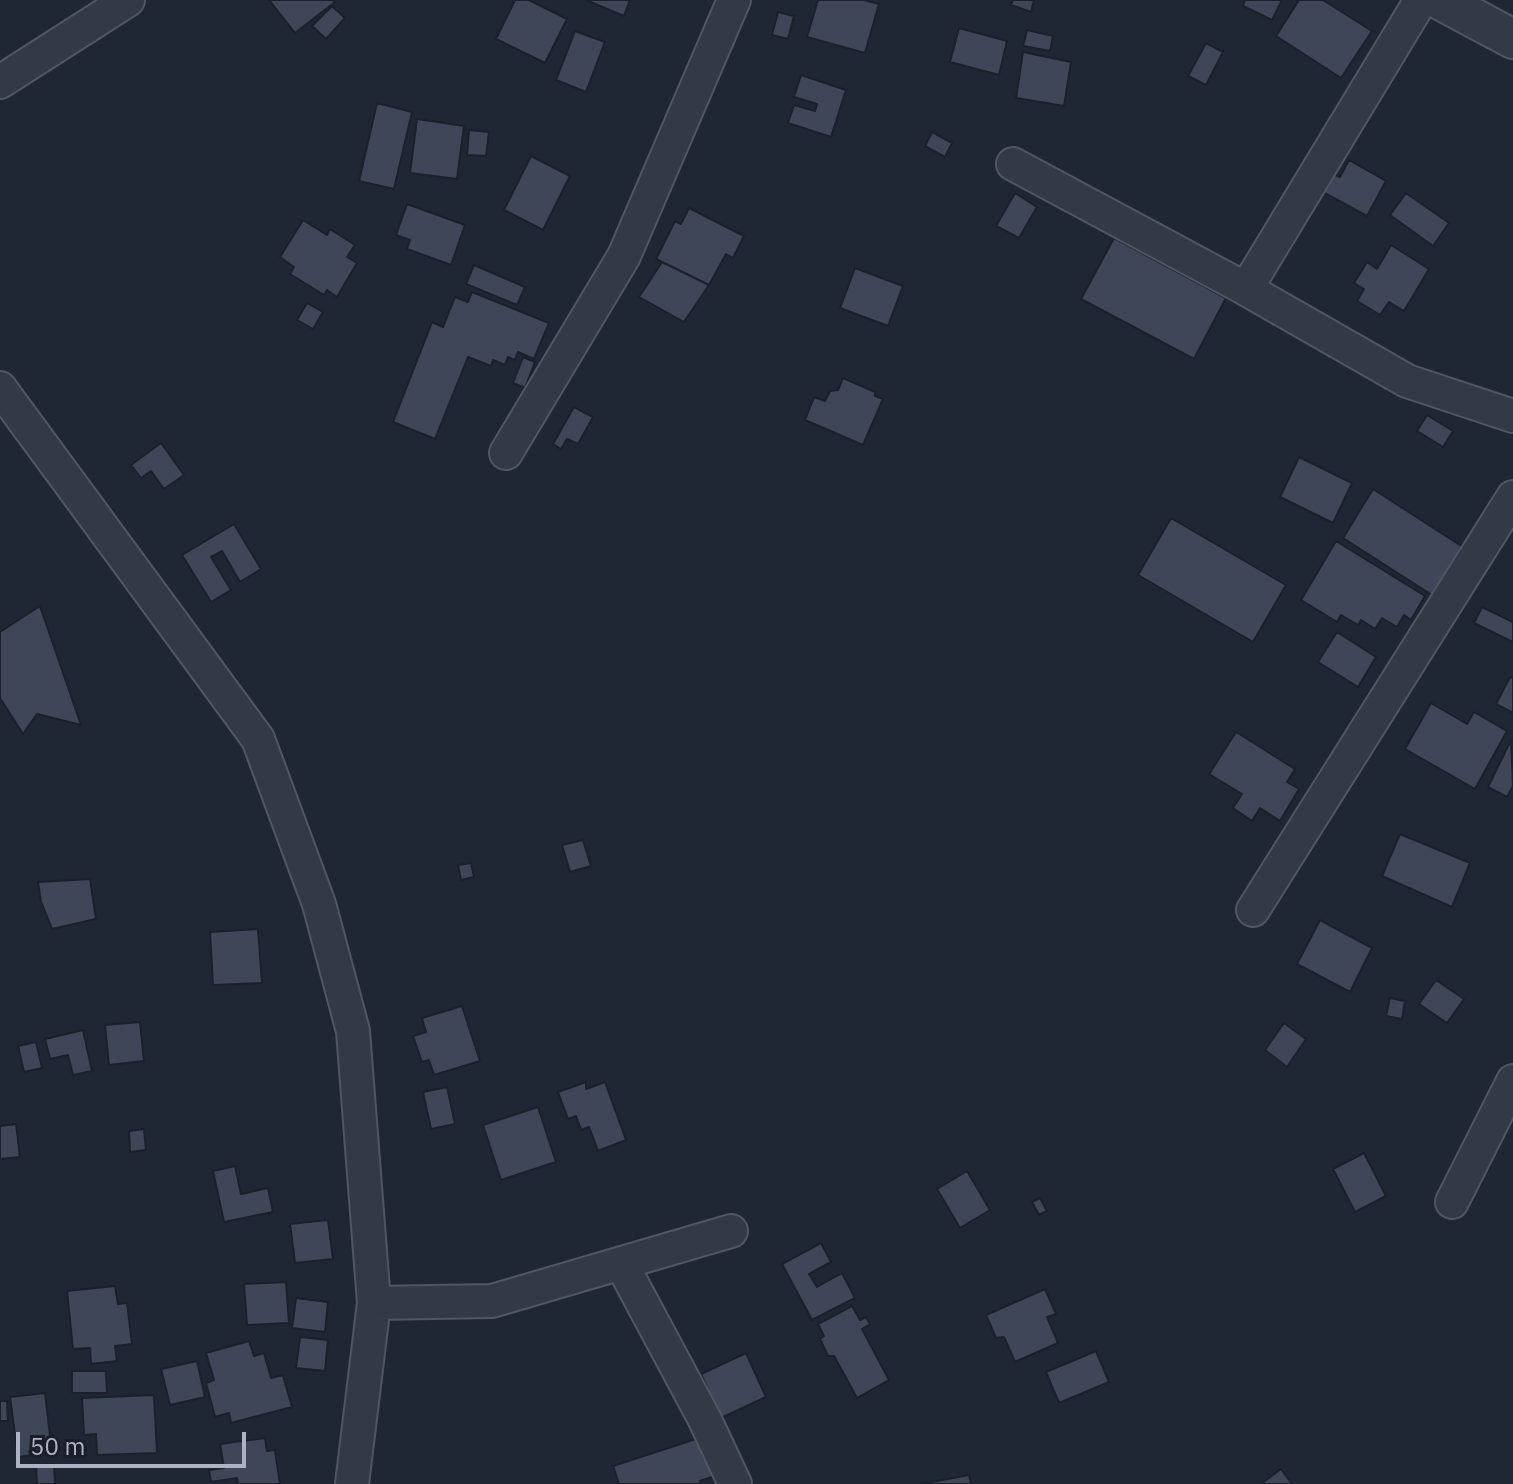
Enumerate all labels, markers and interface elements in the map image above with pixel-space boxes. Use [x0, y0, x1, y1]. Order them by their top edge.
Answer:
scale bar [20, 1416, 250, 1466]
text: 50 m [30, 1430, 85, 1462]

